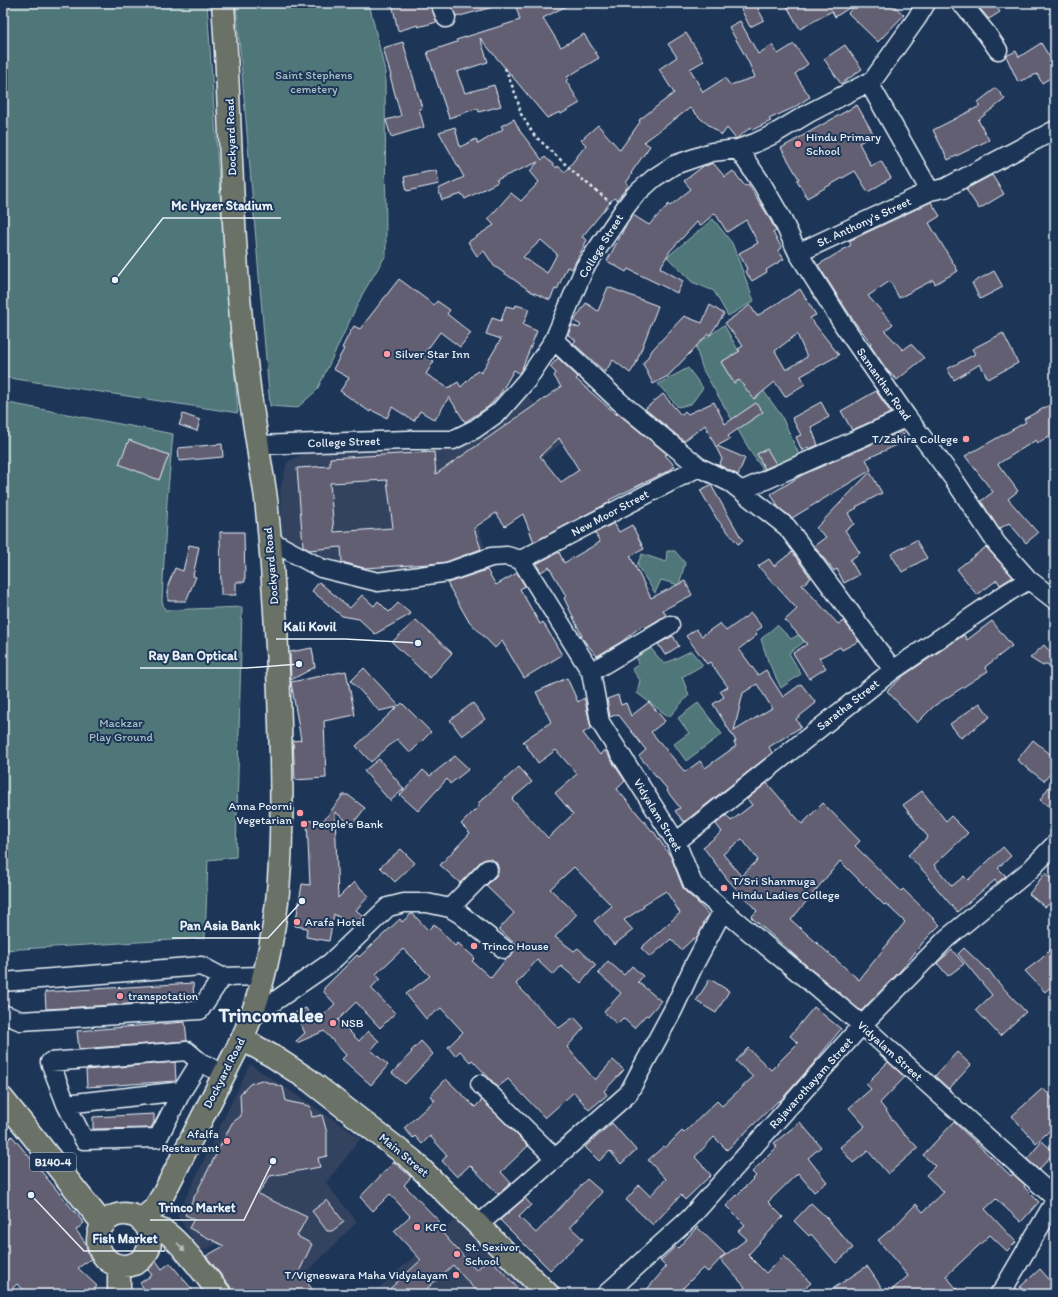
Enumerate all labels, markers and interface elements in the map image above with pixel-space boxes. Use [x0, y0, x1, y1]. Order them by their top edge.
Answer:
park label: Saint Stephens cemetery [275, 68, 353, 96]
street label: Dockyard Road [223, 98, 239, 176]
place label: Hindu Primary School [806, 130, 881, 158]
marker: Hindu Primary School [793, 139, 803, 149]
callout: Mc Hyzer Stadium [163, 193, 281, 218]
street label: St. Anthony's Street [815, 194, 914, 250]
text: Mc Hyzer Stadium [171, 198, 273, 214]
street label: College Street [576, 211, 626, 281]
street label: Samanthar Road [854, 345, 915, 423]
place label: Silver Star Inn [395, 347, 470, 361]
marker: Silver Star Inn [382, 349, 392, 359]
place label: T/Zahira College [872, 432, 958, 446]
street label: College Street [307, 434, 381, 450]
marker: T/Zahira College [961, 434, 971, 444]
street label: New Moor Street [569, 486, 652, 539]
street label: Dockyard Road [261, 526, 281, 605]
callout: Kali Kovil [276, 614, 345, 639]
text: Kali Kovil [284, 619, 337, 634]
callout: Ray Ban Optical [140, 643, 246, 668]
text: Ray Ban Optical [149, 648, 238, 664]
street label: Saratha Street [814, 676, 882, 734]
park label: Mackzar Play Ground [89, 716, 153, 744]
street label: Vidyalam Street [631, 776, 686, 854]
place label: Anna Poorni Vegetarian [229, 799, 292, 827]
marker: Anna Poorni Vegetarian [295, 808, 305, 818]
place label: People's Bank [312, 817, 383, 831]
marker: People's Bank [299, 819, 309, 829]
place label: T/Sri Shanmuga Hindu Ladies College [732, 874, 840, 902]
marker: T/Sri Shanmuga Hindu Ladies College [719, 883, 729, 893]
callout: Pan Asia Bank [172, 913, 268, 938]
place label: Arafa Hotel [305, 915, 365, 929]
marker: Arafa Hotel [292, 917, 302, 927]
text: Pan Asia Bank [180, 918, 260, 933]
place label: Trinco House [482, 939, 549, 953]
marker: Trinco House [469, 941, 479, 951]
place label: transpotation [128, 989, 199, 1003]
marker: transpotation [115, 991, 125, 1001]
district label: Trincomalee [218, 1003, 324, 1027]
place label: NSB [341, 1016, 364, 1030]
marker: NSB [328, 1018, 338, 1028]
street label: Vidyalam Street [855, 1018, 926, 1084]
street label: Rajavarothayam Street [766, 1034, 856, 1132]
street label: Dockyard Road [200, 1035, 248, 1111]
place label: Afalfa Restaurant [161, 1127, 220, 1155]
street label: Main Street [376, 1130, 432, 1180]
marker: Afalfa Restaurant [222, 1136, 232, 1146]
road number: B140-4 [30, 1153, 76, 1171]
callout: Trinco Market [150, 1195, 244, 1220]
text: Trinco Market [157, 1200, 236, 1215]
place label: KFC [425, 1220, 447, 1234]
marker: KFC [412, 1222, 422, 1232]
callout: Fish Market [84, 1226, 165, 1251]
text: Fish Market [92, 1231, 158, 1246]
place label: St. Sexivor School [465, 1240, 520, 1268]
one-way arrow [176, 1241, 185, 1252]
marker: St. Sexivor School [452, 1249, 462, 1259]
place label: T/Vigneswara Maha Vidyalayam [284, 1268, 448, 1282]
marker: T/Vigneswara Maha Vidyalayam [451, 1270, 461, 1280]

